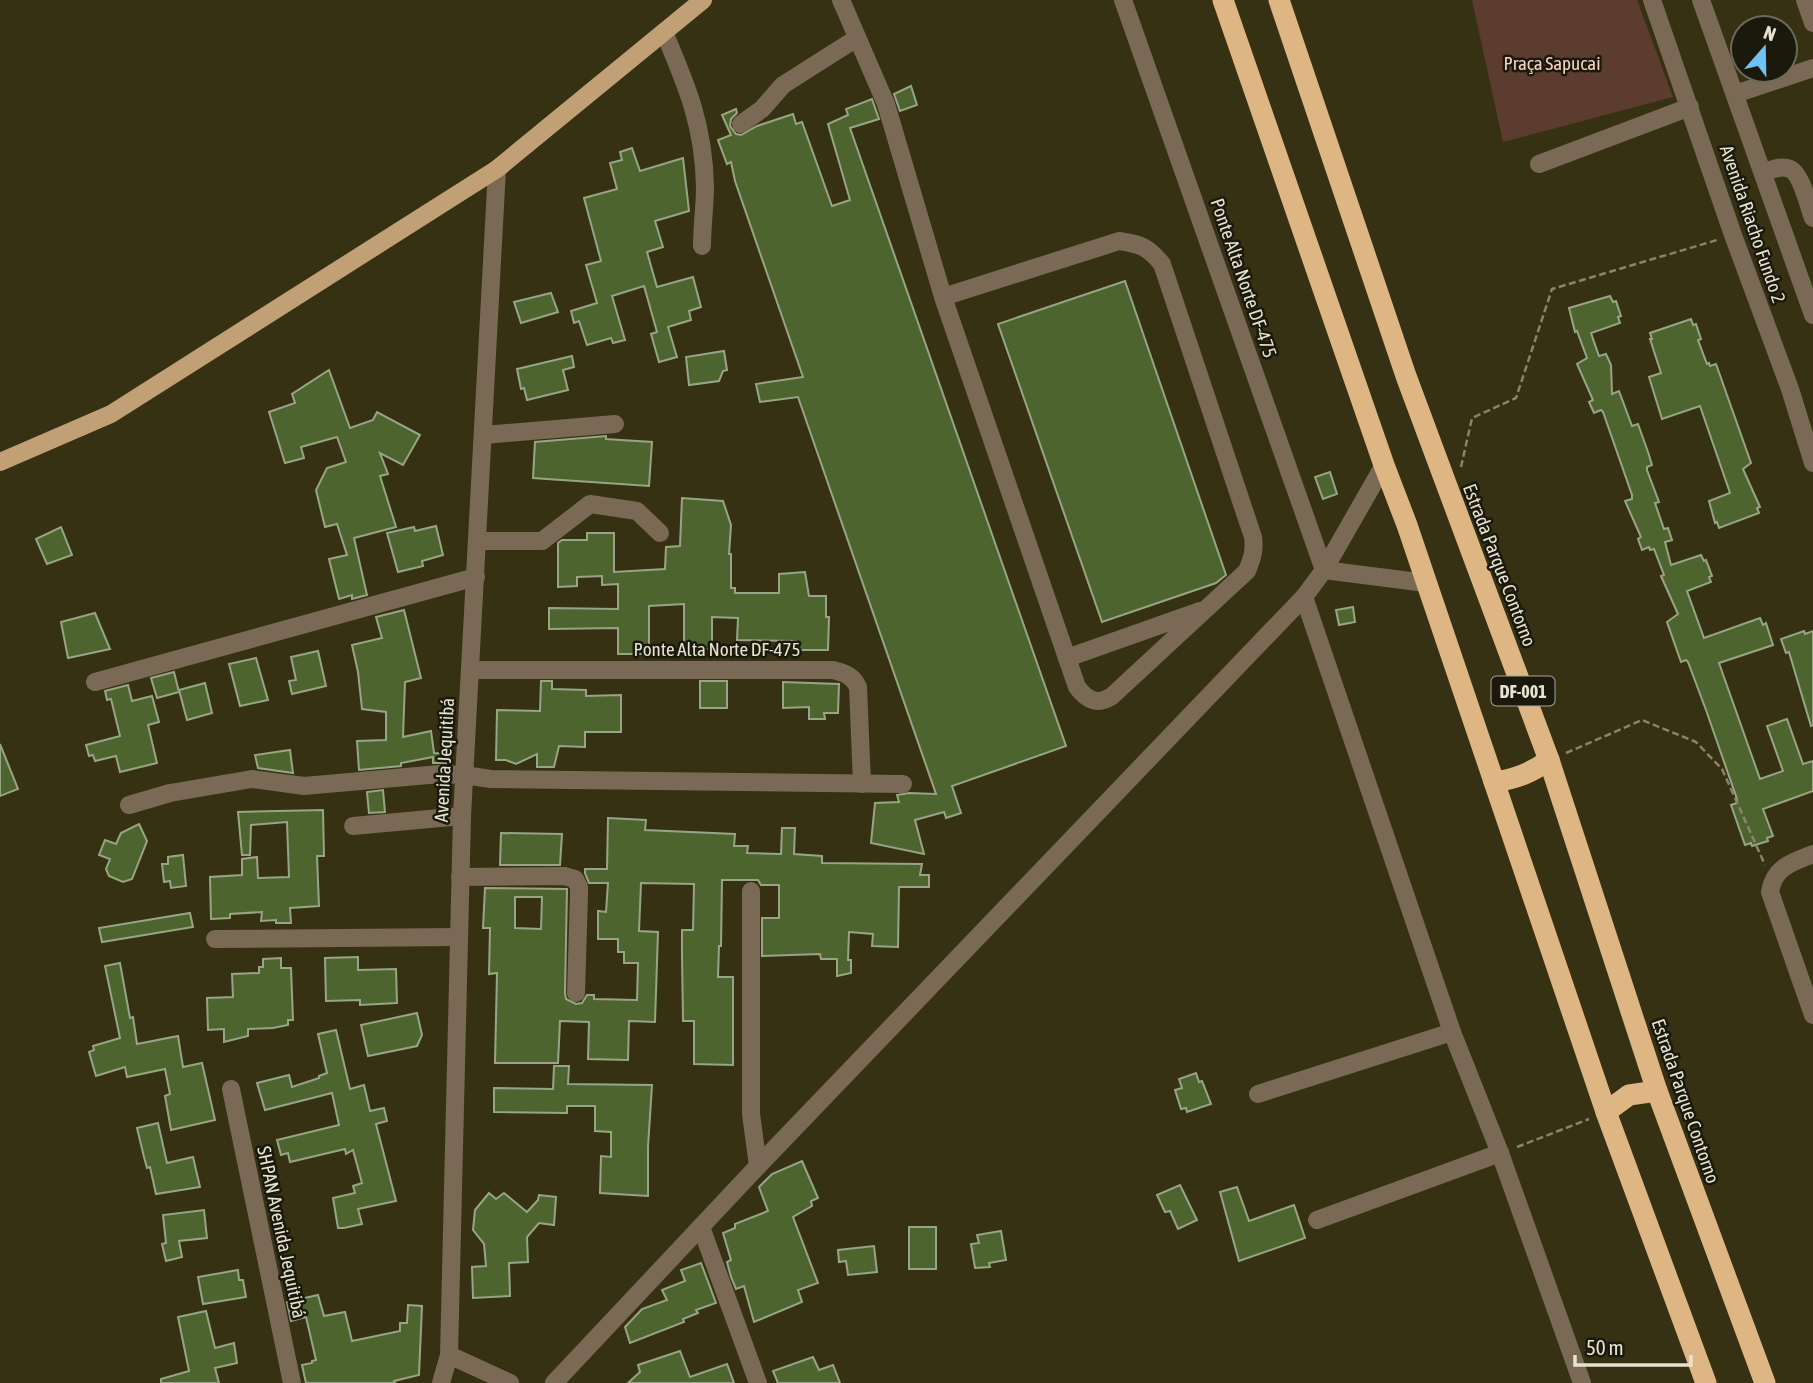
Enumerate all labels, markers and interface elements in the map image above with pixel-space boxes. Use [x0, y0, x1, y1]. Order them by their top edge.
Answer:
north arrow [1729, 14, 1799, 84]
text: N [1761, 21, 1779, 45]
park label: Praça Sapucai [1503, 52, 1601, 74]
street label: Avenida Riacho Fundo 2 [1716, 142, 1790, 306]
street label: Ponte Alta Norte DF-475 [1206, 195, 1282, 361]
street label: Estrada Parque Contorno [1459, 481, 1541, 649]
street label: Ponte Alta Norte DF-475 [634, 638, 800, 660]
road number: DF-001 [1492, 676, 1554, 706]
street label: Avenida Jequitibá [430, 697, 458, 823]
street label: Estrada Parque Contorno [1648, 1016, 1724, 1186]
street label: SHPAN Avenida Jequitibá [253, 1144, 311, 1320]
scale bar [1575, 1324, 1690, 1368]
text: 50 m [1586, 1335, 1624, 1359]

